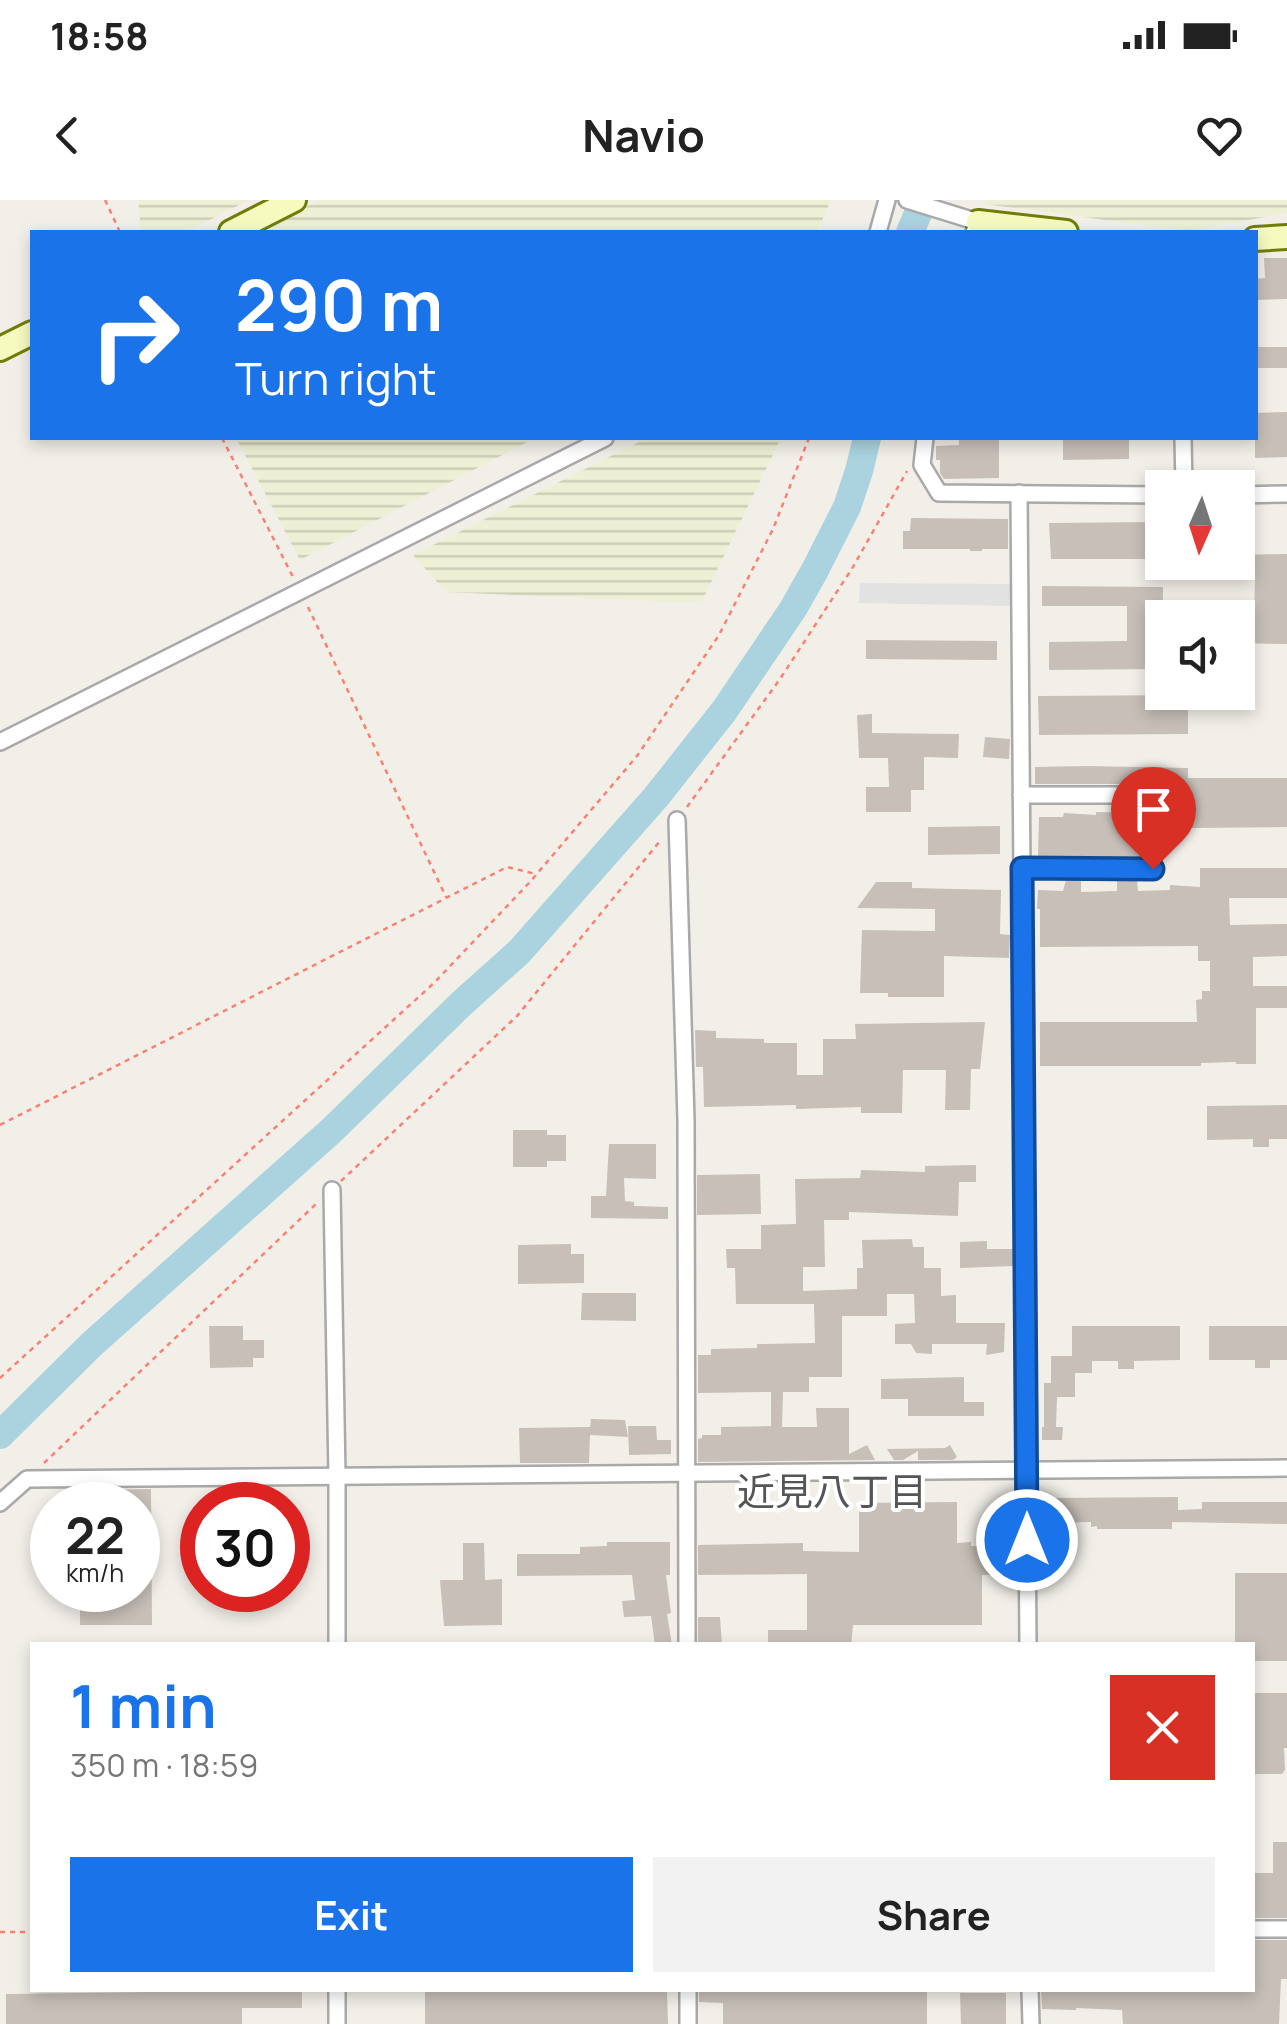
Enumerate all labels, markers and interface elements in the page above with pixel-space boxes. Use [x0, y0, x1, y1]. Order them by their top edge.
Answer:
text: 18:58 [50, 9, 148, 61]
text: Navio [582, 104, 705, 166]
icon: back [40, 108, 95, 163]
icon: heart [1192, 108, 1247, 163]
text: 290 m [235, 256, 443, 352]
icon: right [70, 270, 200, 400]
text: Turn right [235, 347, 436, 409]
north arrow [1145, 470, 1255, 580]
map controls [1145, 470, 1255, 710]
button: sound [1145, 600, 1255, 710]
pin [1111, 767, 1196, 870]
icon: arrive [1126, 782, 1181, 837]
district label: 近見八丁目 [737, 1464, 927, 1516]
speed limit sign: 30 [180, 1482, 310, 1612]
position arrow [975, 1488, 1079, 1592]
text: 22 [65, 1501, 125, 1569]
text: km/h [66, 1555, 124, 1590]
text: 1 min [70, 1664, 217, 1746]
button: close [1110, 1675, 1215, 1780]
text: 350 m · 18:59 [70, 1743, 258, 1787]
button: Exit [70, 1857, 633, 1972]
button: Share [653, 1857, 1215, 1972]

